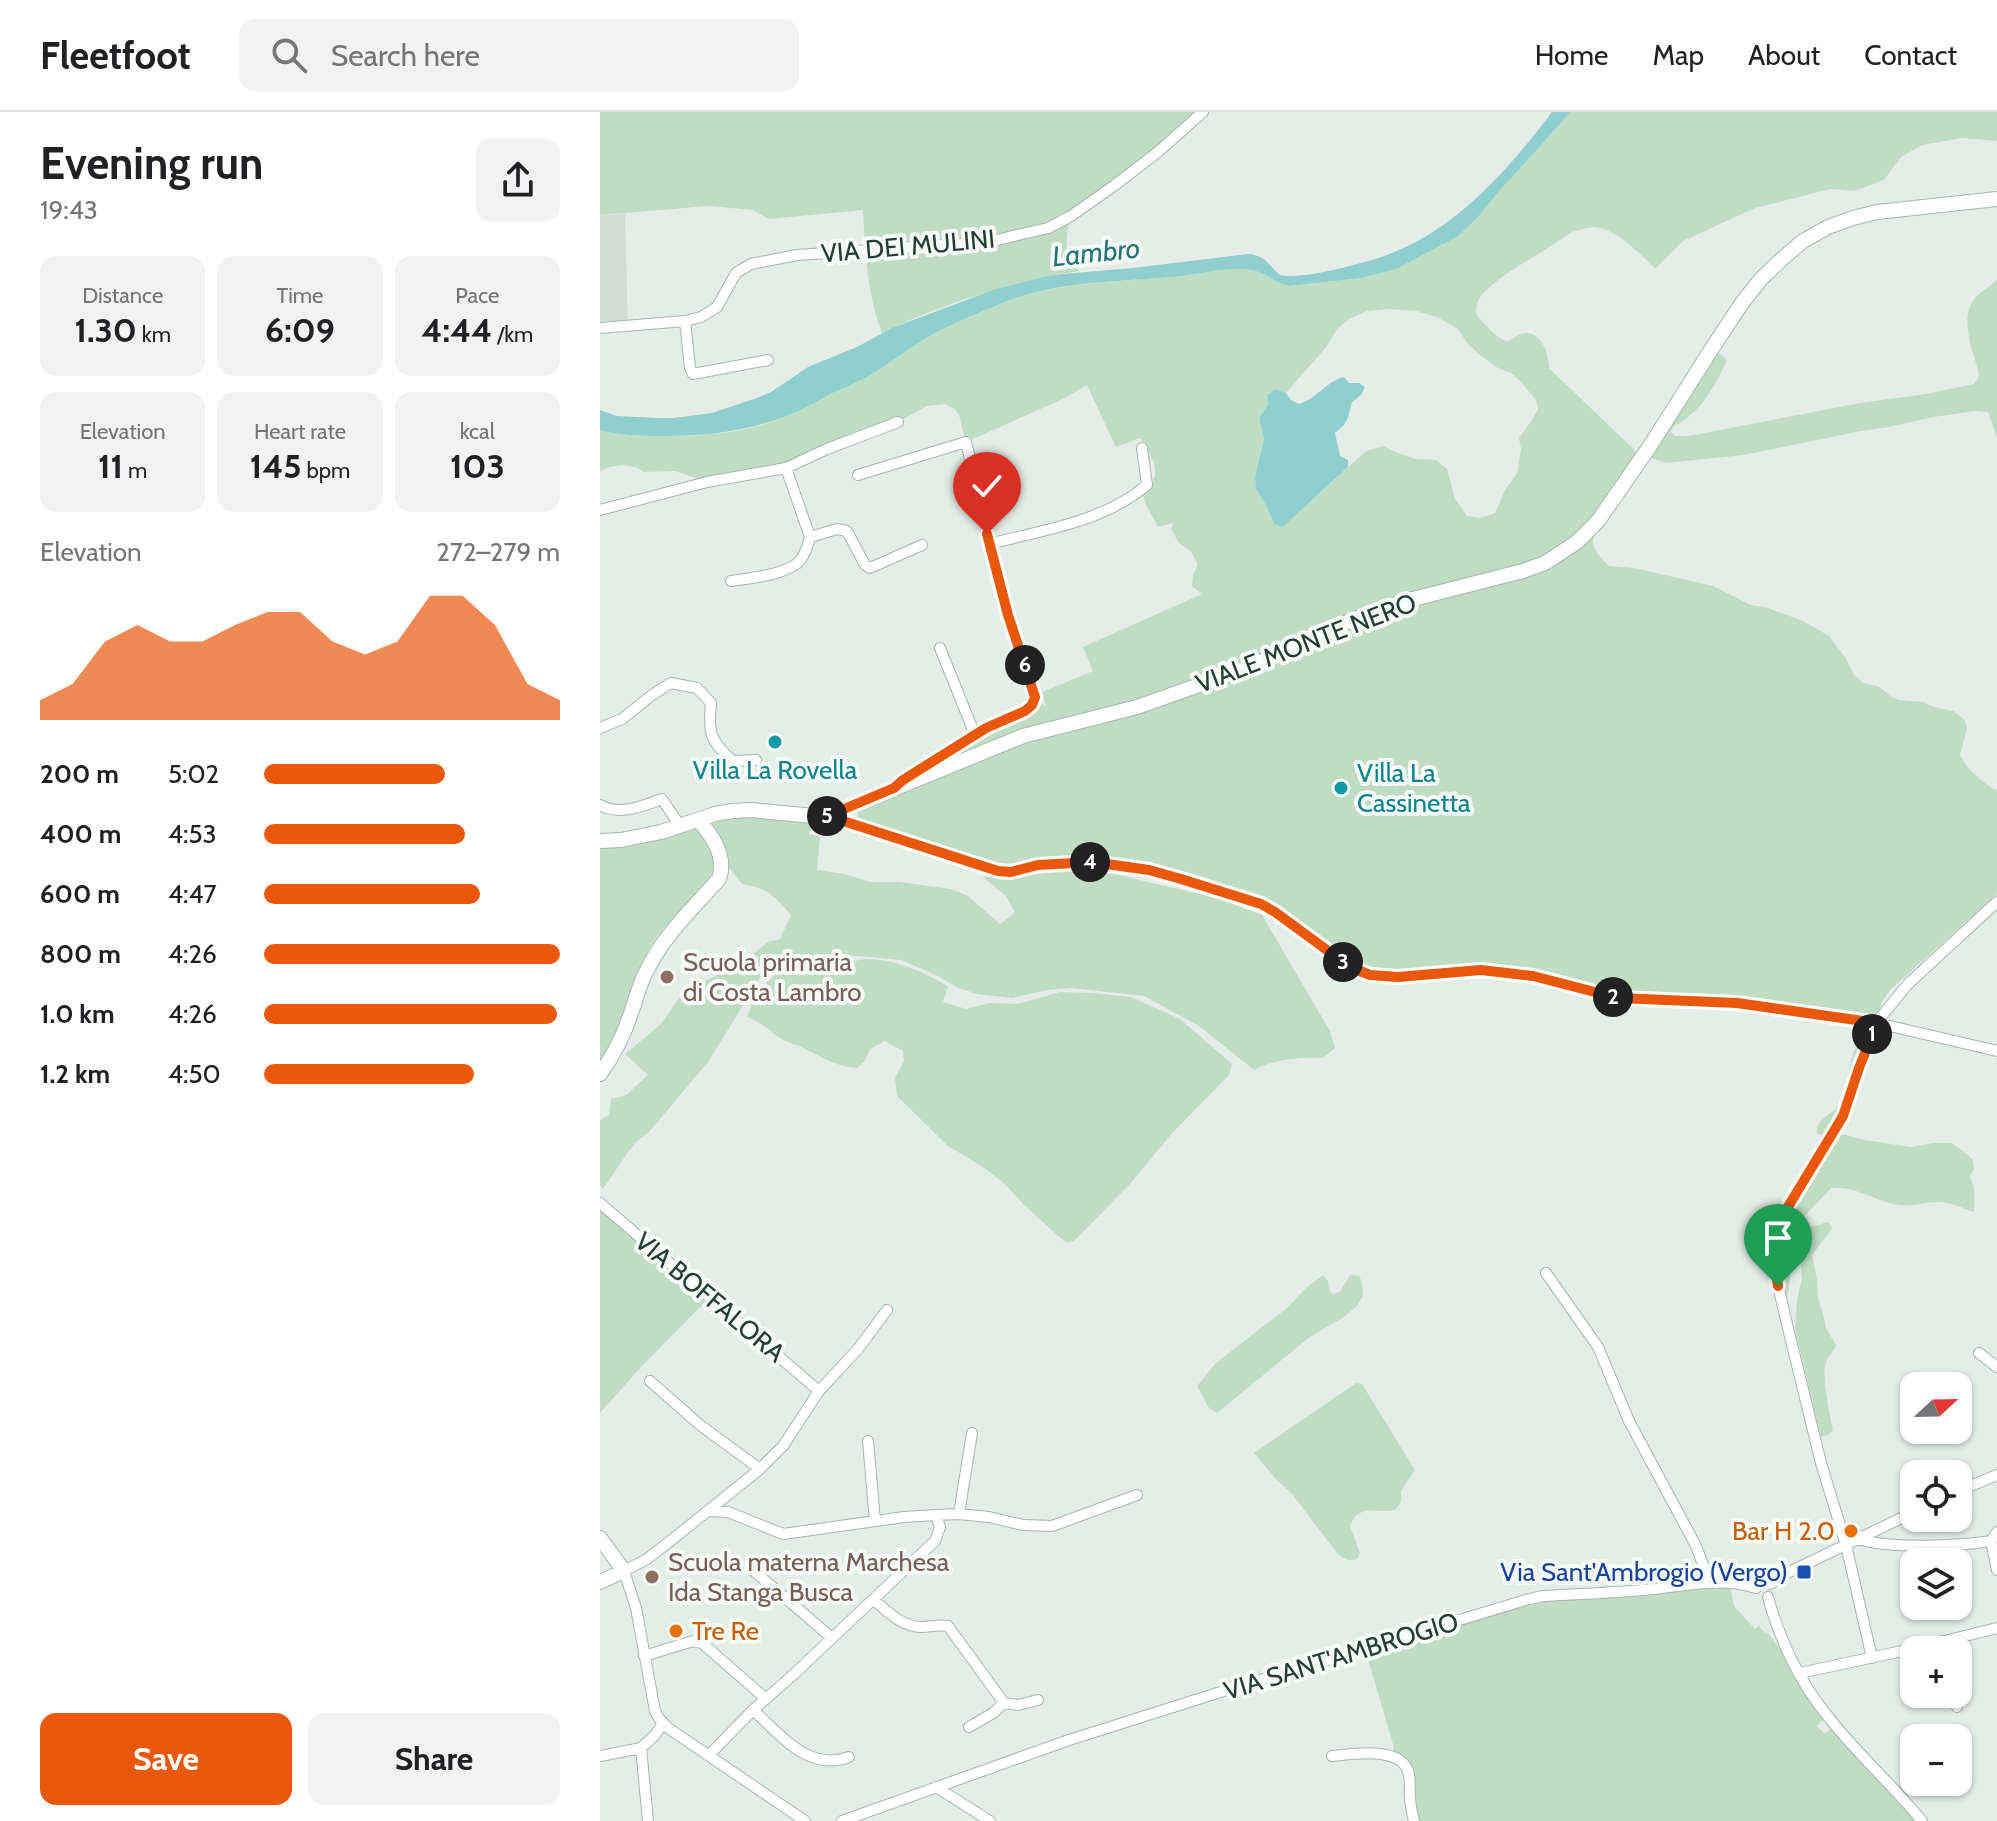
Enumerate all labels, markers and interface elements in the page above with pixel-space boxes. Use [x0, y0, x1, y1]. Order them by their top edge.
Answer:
search box [239, 19, 799, 91]
text: Fleetfoot [40, 32, 191, 79]
icon: search [267, 33, 311, 77]
text: Search here [331, 37, 480, 74]
text: Home [1535, 38, 1608, 72]
text: Map [1652, 38, 1704, 72]
text: About [1748, 38, 1820, 72]
text: Contact [1864, 38, 1957, 72]
text: Evening run [40, 137, 263, 190]
button: share [476, 138, 560, 222]
text: 19:43 [40, 194, 98, 226]
street label: VIA DEI MULINI [820, 222, 996, 270]
water label: Lambro [1050, 230, 1142, 274]
text: Distance [82, 282, 163, 309]
text: Time [277, 282, 323, 309]
text: Pace [455, 282, 499, 309]
text: 1.30 [74, 309, 137, 351]
text: 6:09 [265, 309, 335, 351]
text: 4:44 [421, 309, 492, 351]
text: km [137, 321, 171, 348]
text: /km [492, 321, 533, 348]
text: Elevation [80, 418, 166, 445]
text: Heart rate [254, 418, 346, 445]
text: kcal [460, 418, 495, 445]
text: 11 [98, 445, 123, 487]
text: 145 [250, 445, 302, 487]
text: 103 [450, 445, 505, 487]
pin [953, 452, 1021, 534]
text: m [123, 457, 147, 484]
text: bpm [302, 457, 350, 484]
icon: check [965, 464, 1009, 508]
text: Elevation [40, 536, 142, 568]
text: 272–279 m [436, 536, 560, 568]
street label: VIALE MONTE NERO [1191, 586, 1421, 700]
pin: 6 [1005, 645, 1045, 685]
text: 6 [1019, 651, 1031, 678]
marker: Villa La Rovella [766, 733, 784, 751]
place label: Villa La Rovella [693, 754, 858, 786]
place label: Villa La Cassinetta [1357, 757, 1471, 819]
text: 200 m [40, 758, 119, 790]
text: 5:02 [168, 758, 219, 790]
marker: Villa La Cassinetta [1332, 779, 1350, 797]
pin: 5 [807, 796, 847, 836]
text: 5 [821, 802, 833, 829]
text: 400 m [40, 818, 121, 850]
text: 4:53 [168, 818, 217, 850]
pin: 4 [1070, 842, 1110, 882]
text: 4 [1083, 848, 1097, 875]
text: 600 m [40, 878, 120, 910]
text: 4:47 [168, 878, 217, 910]
text: 800 m [40, 938, 121, 970]
text: 4:26 [168, 938, 217, 970]
pin: 3 [1323, 942, 1363, 982]
place label: Scuola primaria di Costa Lambro [683, 946, 862, 1008]
text: 3 [1337, 948, 1349, 975]
marker: Scuola primaria di Costa Lambro [658, 968, 676, 986]
pin: 2 [1593, 977, 1633, 1017]
text: 2 [1607, 983, 1619, 1010]
text: 1.0 km [40, 998, 115, 1030]
text: 4:26 [168, 998, 217, 1030]
pin: 1 [1852, 1014, 1892, 1054]
text: 1 [1868, 1020, 1876, 1047]
text: 1.2 km [40, 1058, 110, 1090]
text: 4:50 [168, 1058, 221, 1090]
pin [1744, 1204, 1812, 1286]
icon: arrive [1756, 1216, 1800, 1260]
street label: VIA BOFFALORA [629, 1225, 791, 1369]
north arrow [1900, 1372, 1972, 1444]
map controls [1900, 1372, 1972, 1796]
button: locate [1900, 1460, 1972, 1532]
place label: Bar H 2.0 [1732, 1515, 1835, 1547]
marker: Bar H 2.0 [1842, 1522, 1860, 1540]
place label: Scuola materna Marchesa Ida Stanga Busca [668, 1546, 950, 1608]
button: layers [1900, 1548, 1972, 1620]
place label: Via Sant'Ambrogio (Vergo) [1500, 1556, 1788, 1588]
marker: Via Sant'Ambrogio (Vergo) [1795, 1563, 1813, 1581]
marker: Scuola materna Marchesa Ida Stanga Busca [643, 1568, 661, 1586]
street label: VIA SANT'AMBROGIO [1220, 1605, 1462, 1707]
place label: Tre Re [692, 1615, 759, 1647]
marker: Tre Re [667, 1622, 685, 1640]
button: + [1900, 1636, 1972, 1708]
button: Save [40, 1713, 292, 1805]
button: Share [308, 1713, 560, 1805]
button: − [1900, 1724, 1972, 1796]

